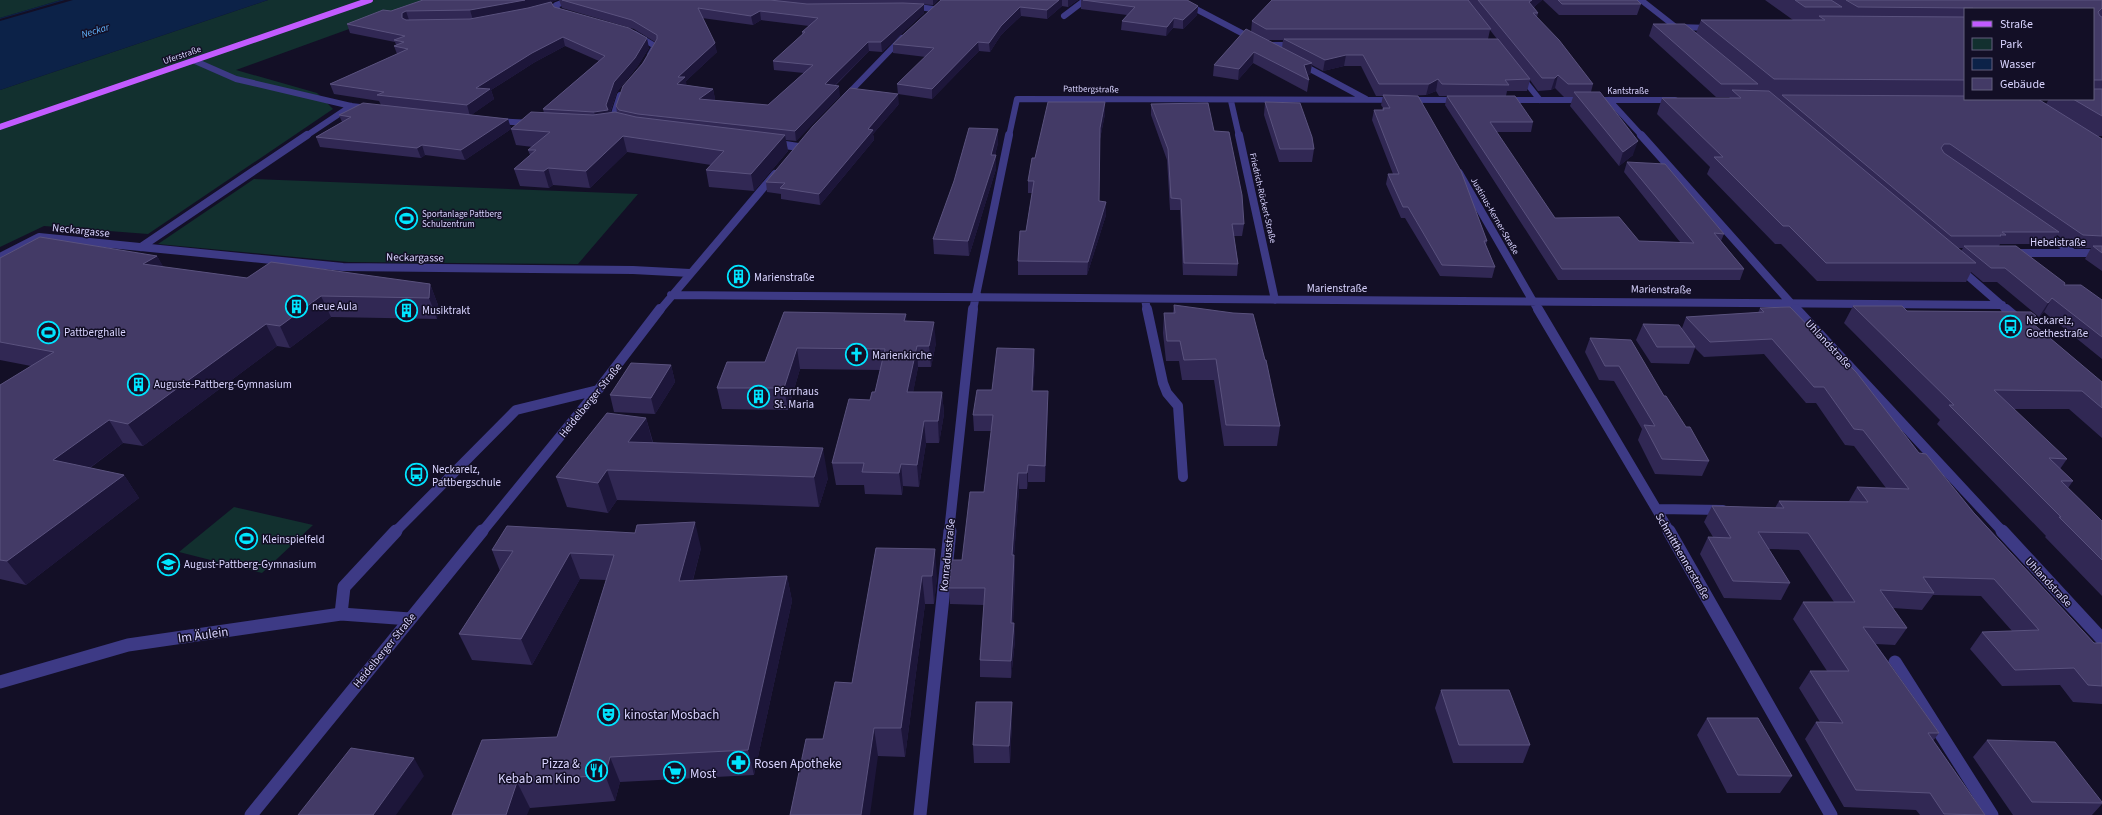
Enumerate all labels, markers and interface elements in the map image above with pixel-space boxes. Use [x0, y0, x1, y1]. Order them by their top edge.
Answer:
legend [1964, 8, 2094, 100]
text: Straße [2000, 16, 2033, 33]
water label: Neckar [80, 20, 112, 42]
text: Park [2000, 36, 2022, 53]
street label: Uferstraße [161, 43, 204, 68]
text: Wasser [2000, 56, 2036, 73]
text: Gebäude [2000, 76, 2045, 93]
street label: Pattbergstraße [1063, 83, 1120, 96]
street label: Kantstraße [1607, 85, 1649, 98]
street label: Friedrich-Rückert-Straße [1246, 152, 1279, 245]
street label: Justinus-Kerner-Straße [1467, 175, 1522, 258]
sports icon: Sportanlage Pattberg Schulzentrum [393, 206, 419, 232]
place label: Sportanlage Pattberg Schulzentrum [422, 208, 502, 231]
street label: Neckargasse [51, 220, 111, 241]
street label: Hebelstraße [2030, 235, 2087, 250]
street label: Neckargasse [386, 249, 445, 266]
building icon: Marienstraße [725, 264, 751, 290]
place label: Marienstraße [754, 270, 815, 285]
street label: Marienstraße [1307, 281, 1368, 296]
street label: Marienstraße [1631, 281, 1692, 298]
building icon: neue Aula [284, 293, 310, 319]
building icon: Musiktrakt [393, 297, 419, 323]
place label: neue Aula [312, 299, 357, 314]
place label: Musiktrakt [422, 303, 471, 318]
bus stop icon: Neckarelz, Goethestraße [1998, 313, 2024, 339]
place label: Neckarelz, Goethestraße [2026, 313, 2089, 341]
street label: Uhlandstraße [1802, 316, 1856, 373]
sports icon: Pattberghalle [36, 319, 62, 345]
place label: Pattberghalle [64, 325, 126, 340]
church icon: Marienkirche [844, 342, 870, 368]
place label: Marienkirche [872, 348, 932, 363]
street label: Heidelberger Straße [556, 359, 626, 441]
building icon: Auguste-Pattberg-Gymnasium [126, 371, 152, 397]
place label: Auguste-Pattberg-Gymnasium [154, 377, 292, 392]
building icon: Pfarrhaus St. Maria [746, 384, 772, 410]
place label: Pfarrhaus St. Maria [774, 384, 819, 412]
bus stop icon: Neckarelz, Pattbergschule [404, 462, 430, 488]
place label: Neckarelz, Pattbergschule [432, 462, 502, 490]
street label: Schmitthennerstraße [1652, 510, 1714, 603]
street label: Konradusstraße [936, 517, 959, 592]
sports icon: Kleinspielfeld [234, 526, 260, 552]
place label: Kleinspielfeld [262, 532, 325, 547]
school or university icon: August-Pattberg-Gymnasium [156, 551, 182, 577]
street label: Uhlandstraße [2022, 554, 2076, 611]
place label: August-Pattberg-Gymnasium [184, 557, 316, 572]
street label: Heidelberger Straße [350, 609, 420, 691]
street label: Im Äulein [177, 623, 230, 647]
theatre icon: kinostar Mosbach [595, 701, 621, 727]
place label: kinostar Mosbach [624, 706, 719, 724]
pharmacy icon: Rosen Apotheke [726, 750, 752, 776]
place label: Pizza & Kebab am Kino [498, 755, 580, 788]
place label: Rosen Apotheke [754, 755, 842, 773]
restaurant icon: Pizza & Kebab am Kino [583, 757, 609, 783]
supermarket icon: Most [661, 760, 687, 786]
place label: Most [690, 765, 717, 783]

